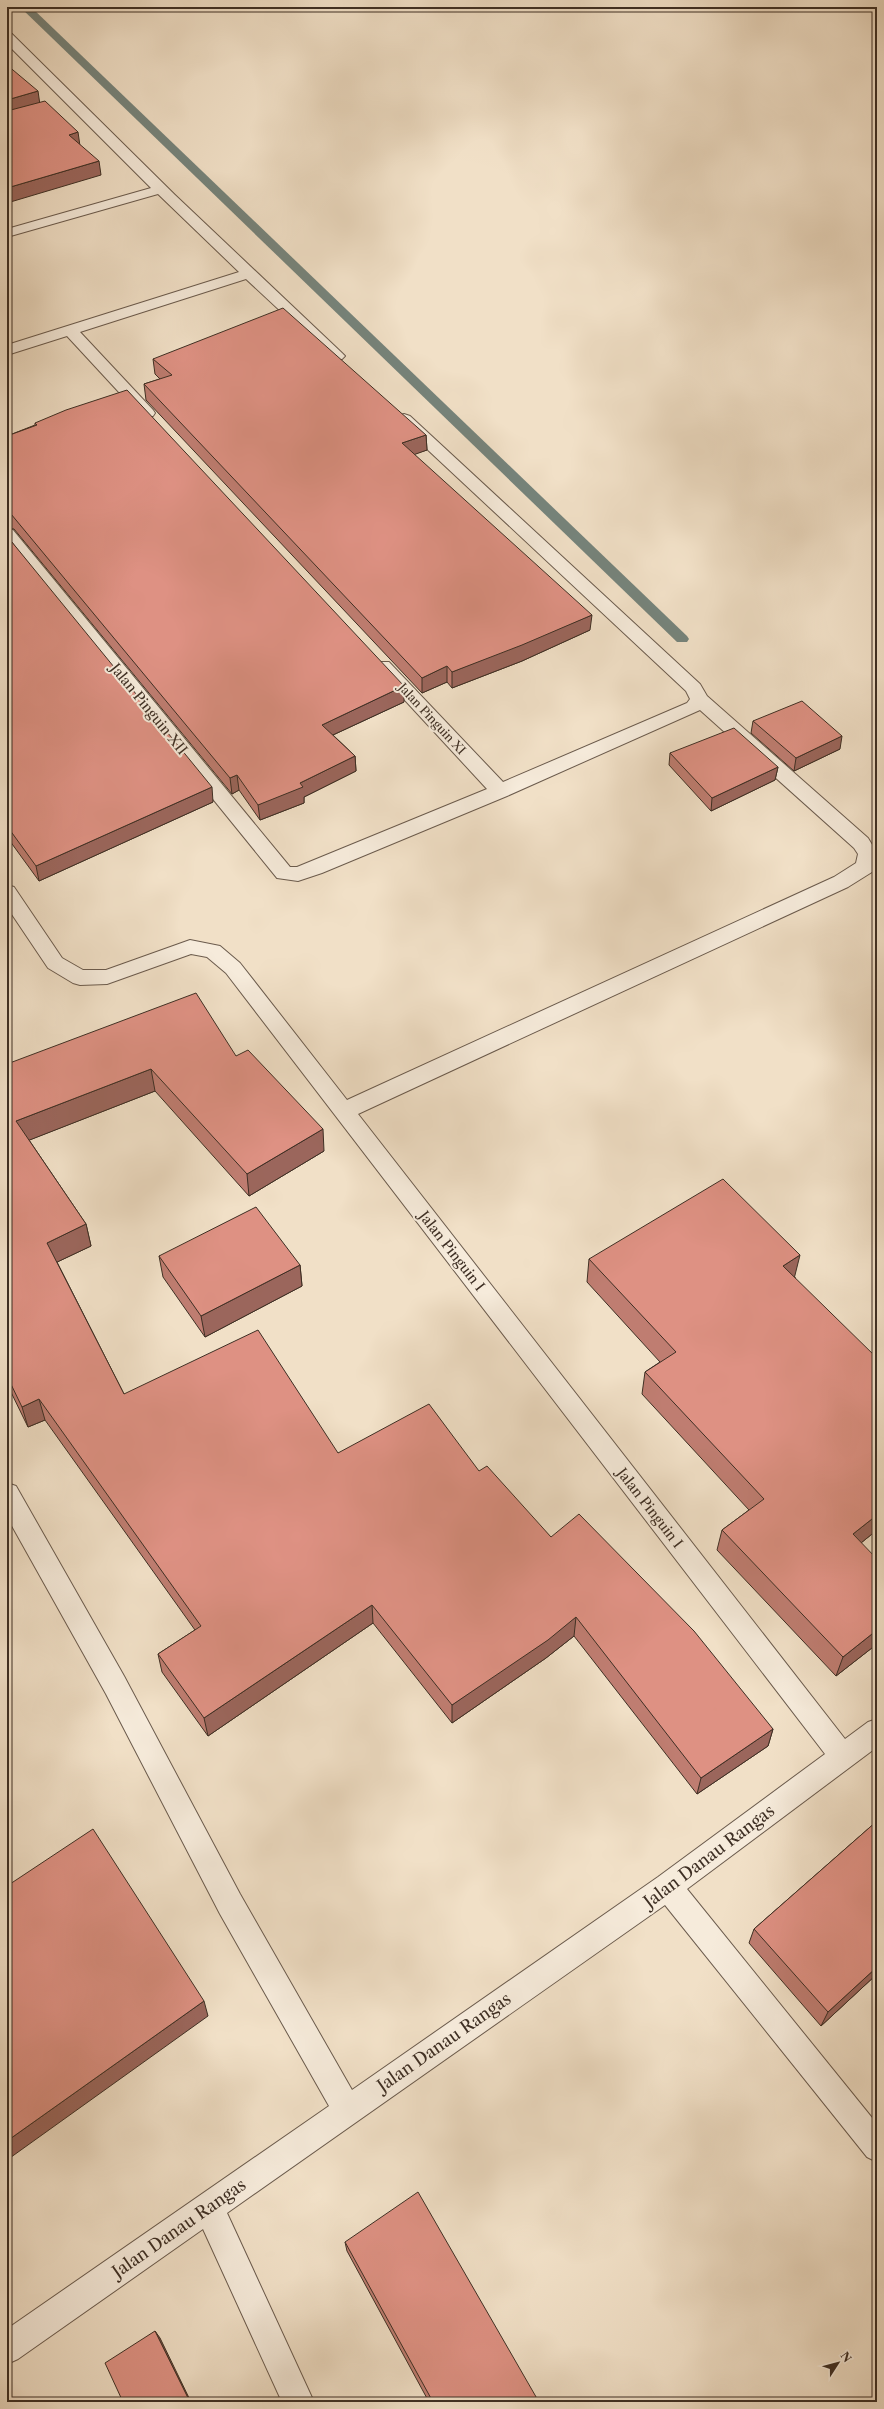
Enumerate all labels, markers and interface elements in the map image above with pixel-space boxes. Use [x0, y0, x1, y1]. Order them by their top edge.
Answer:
street label: Jalan Pinguin XII [105, 658, 191, 758]
street label: Jalan Pinguin XI [394, 678, 469, 757]
street label: Jalan Pinguin I [414, 1206, 489, 1295]
street label: Jalan Pinguin I [612, 1463, 687, 1552]
street label: Jalan Danau Rangas [637, 1800, 778, 1914]
street label: Jalan Danau Rangas [371, 1988, 515, 2097]
street label: Jalan Danau Rangas [106, 2174, 250, 2283]
north arrow [818, 2343, 858, 2383]
text: N [838, 2349, 855, 2365]

